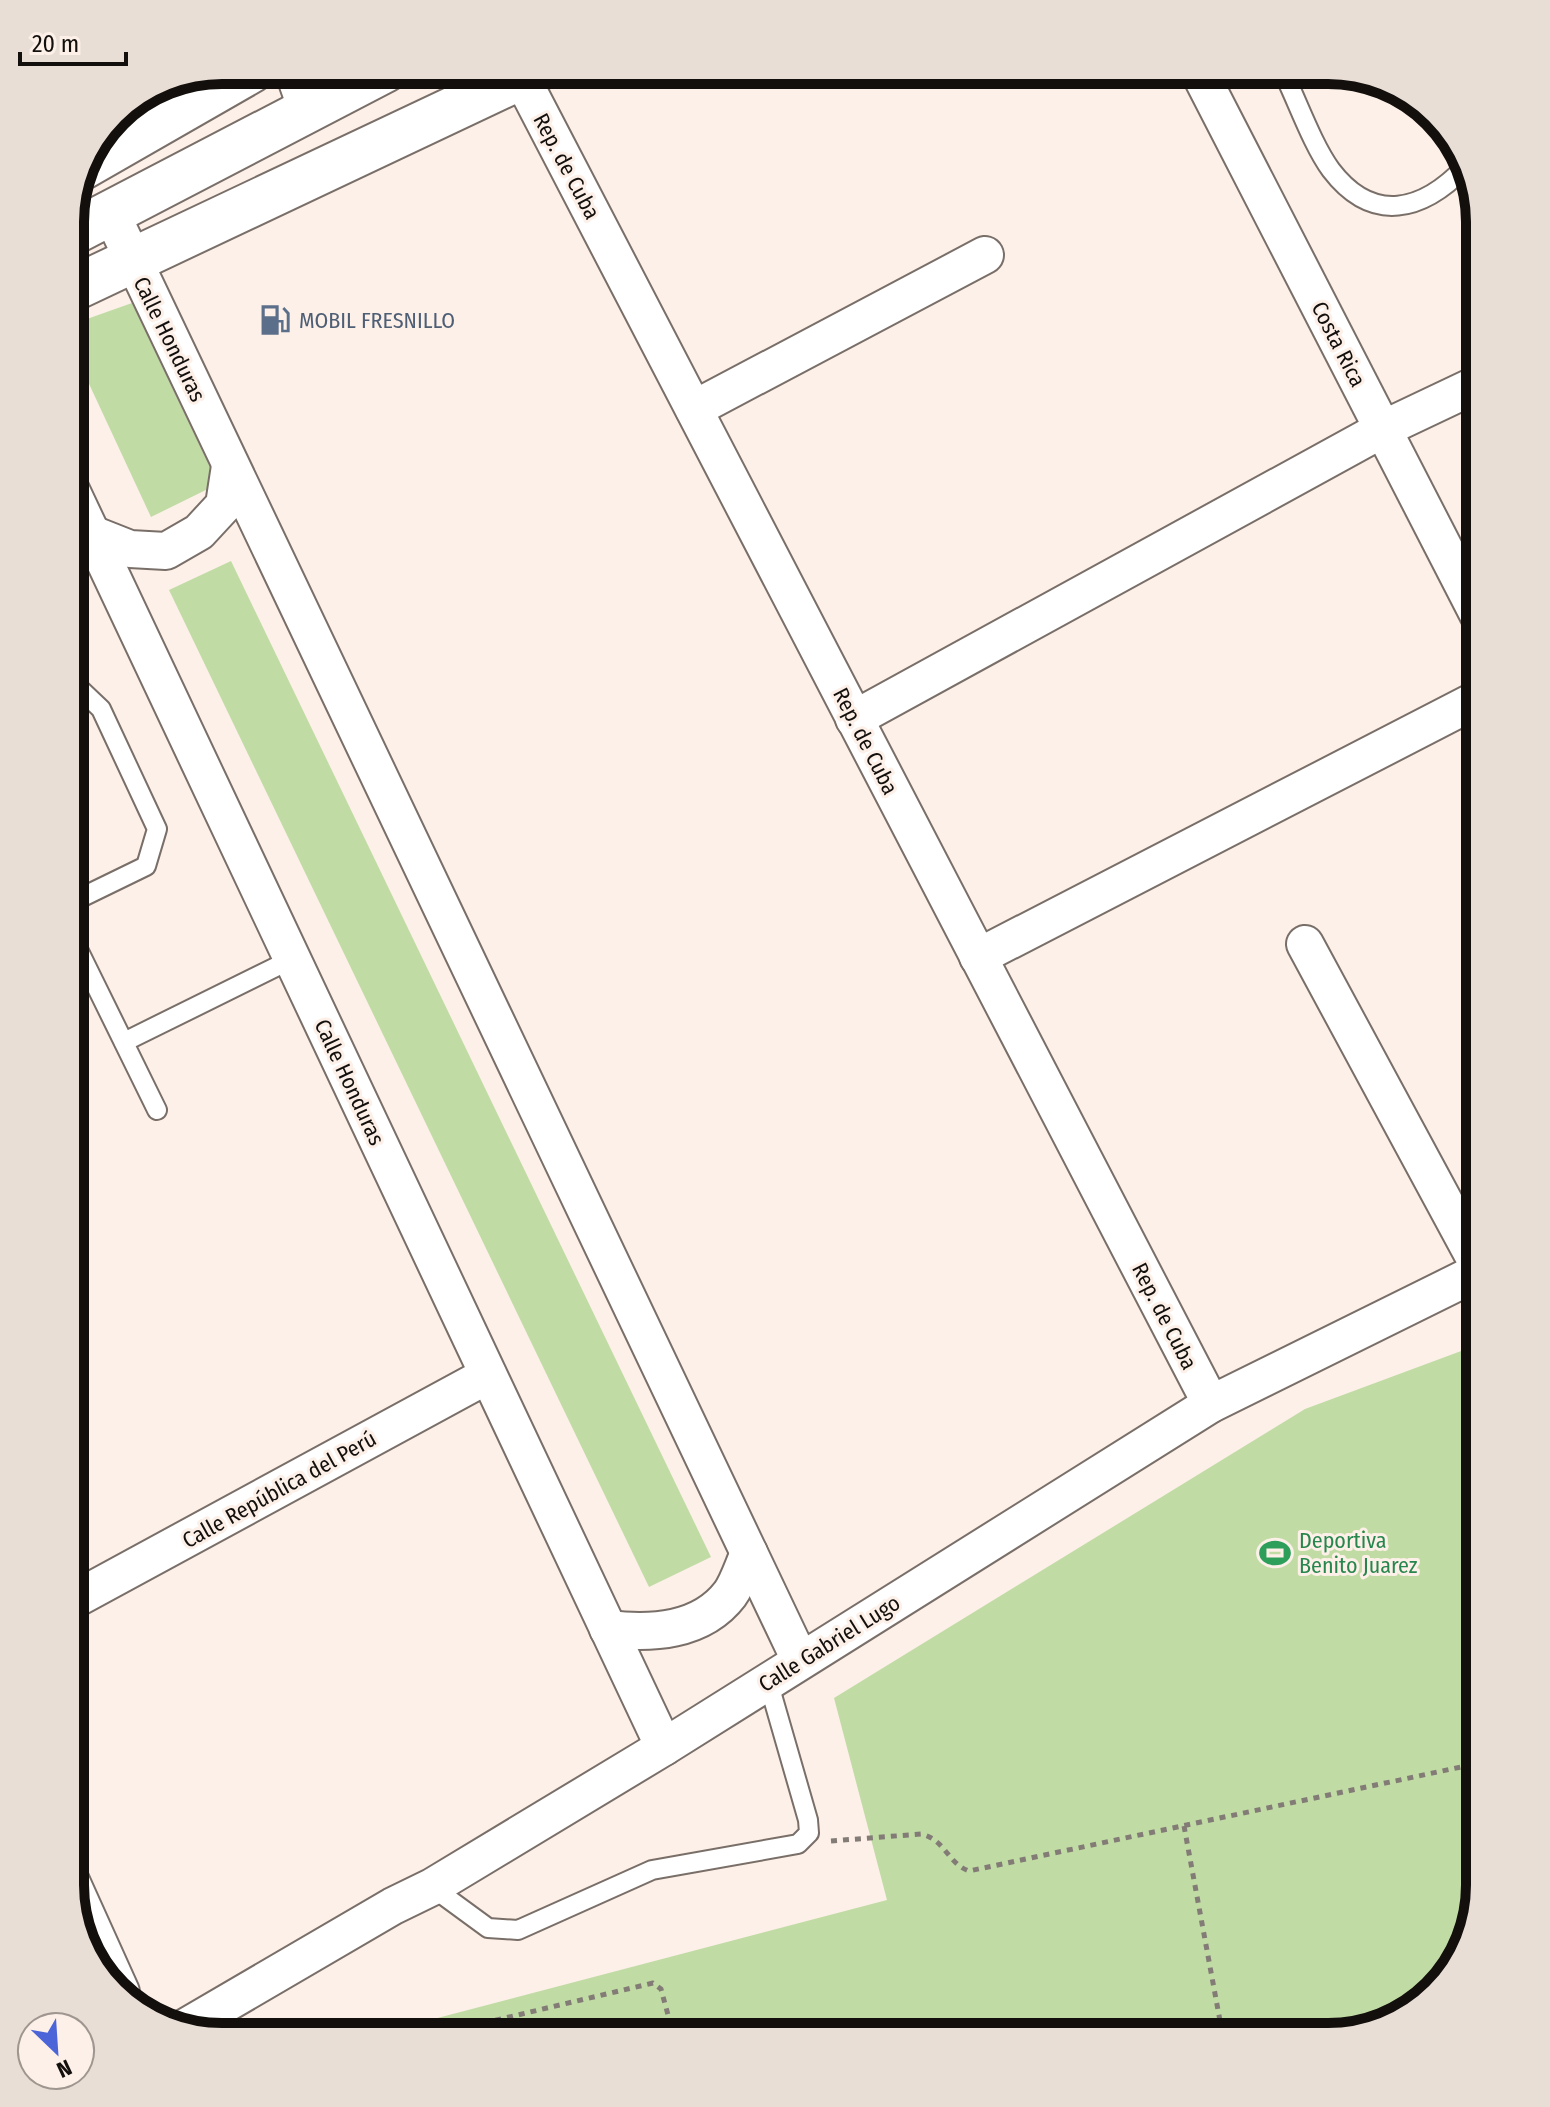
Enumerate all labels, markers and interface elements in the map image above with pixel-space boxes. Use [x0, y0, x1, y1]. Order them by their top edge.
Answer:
scale bar [20, 16, 126, 66]
text: 20 m [32, 30, 79, 58]
street label: Rep. de Cuba [527, 109, 606, 224]
street label: Calle Honduras [128, 272, 211, 406]
street label: Costa Rica [1306, 297, 1372, 391]
fuel station icon: MOBIL FRESNILLO [258, 303, 292, 337]
place label: MOBIL FRESNILLO [299, 307, 455, 334]
street label: Rep. de Cuba [827, 683, 904, 799]
street label: Calle Honduras [309, 1015, 390, 1149]
street label: Rep. de Cuba [1126, 1258, 1203, 1374]
street label: Calle República del Perú [178, 1425, 381, 1554]
place label: Deportiva Benito Juarez [1299, 1527, 1418, 1579]
sports icon: Deportiva Benito Juarez [1258, 1536, 1292, 1570]
street label: Calle Gabriel Lugo [754, 1589, 905, 1698]
north arrow [16, 2011, 96, 2091]
text: N [53, 2054, 76, 2084]

